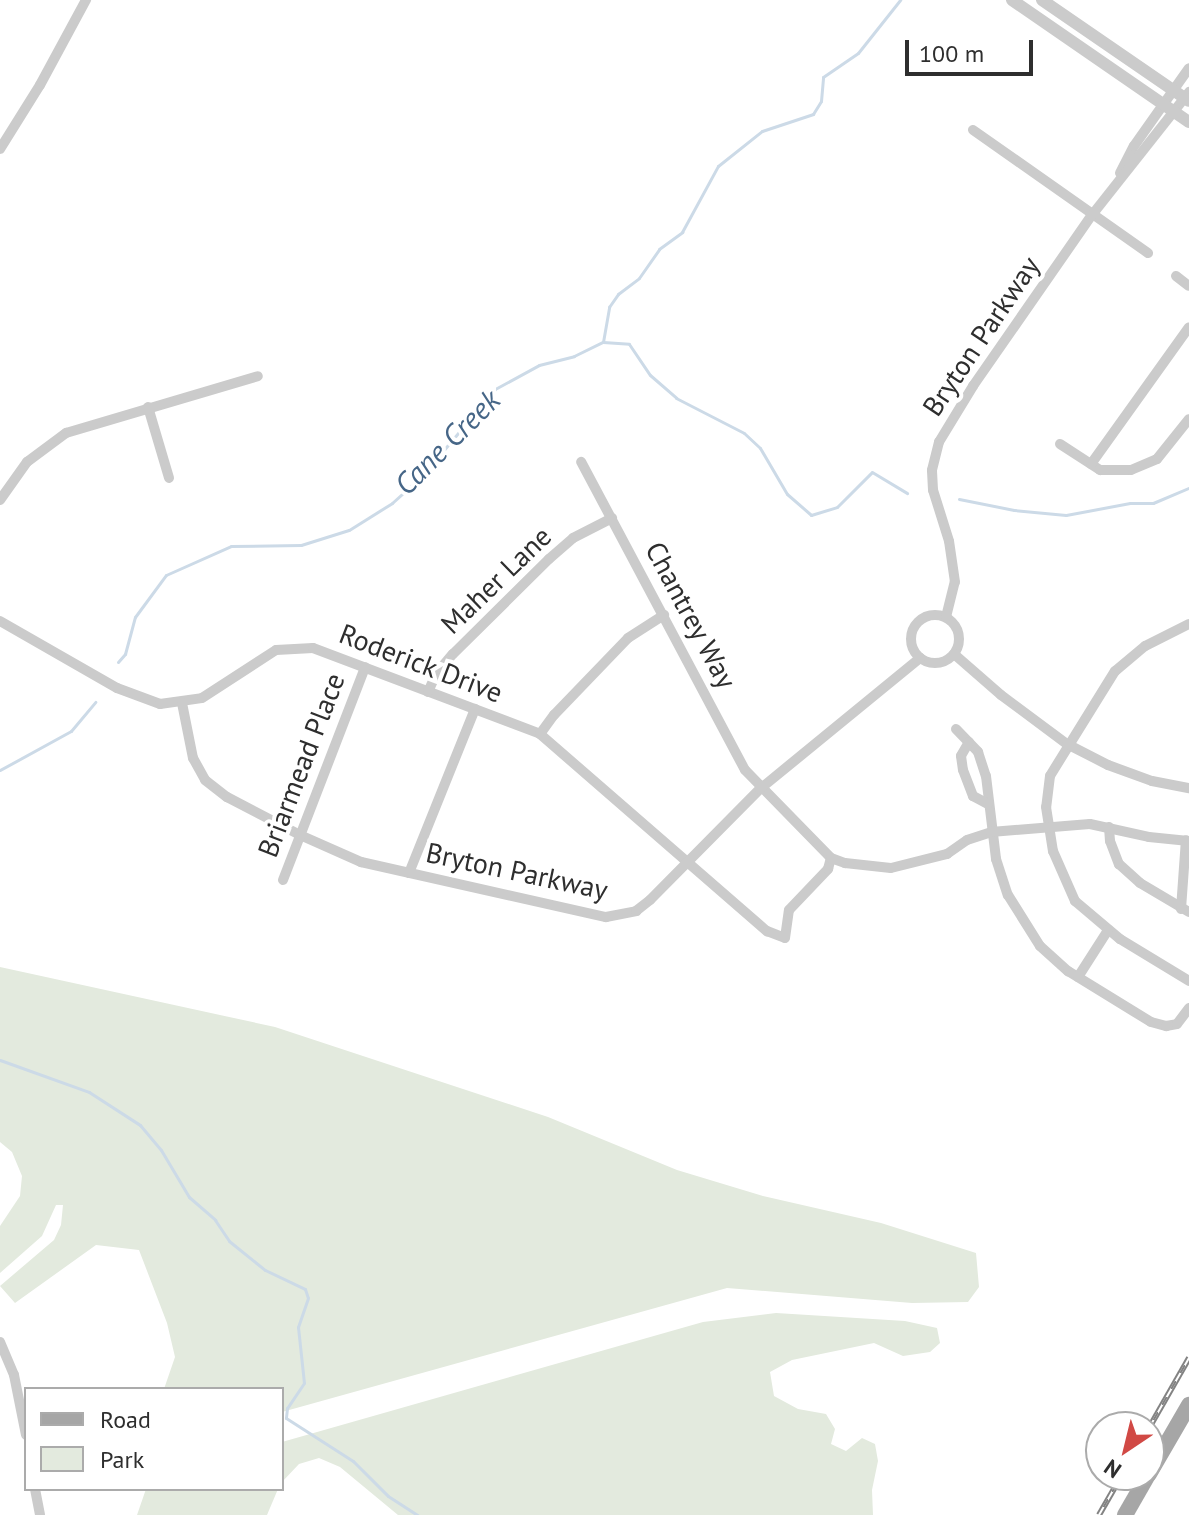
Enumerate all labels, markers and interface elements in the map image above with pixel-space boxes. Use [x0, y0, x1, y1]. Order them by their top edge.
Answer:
scale bar [909, 24, 1037, 74]
text: 100 m [919, 38, 984, 69]
street label: Bryton Parkway [915, 250, 1047, 422]
water label: Cane Creek [387, 382, 507, 502]
street label: Maher Lane [434, 519, 558, 641]
street label: Chantrey Way [638, 535, 744, 695]
street label: Roderick Drive [334, 616, 508, 710]
street label: Briarmead Place [251, 668, 351, 862]
street label: Bryton Parkway [423, 835, 611, 907]
legend [24, 1387, 284, 1491]
text: Road [100, 1404, 151, 1435]
north arrow [1085, 1411, 1165, 1491]
text: Park [100, 1444, 144, 1475]
text: N [1098, 1453, 1126, 1485]

